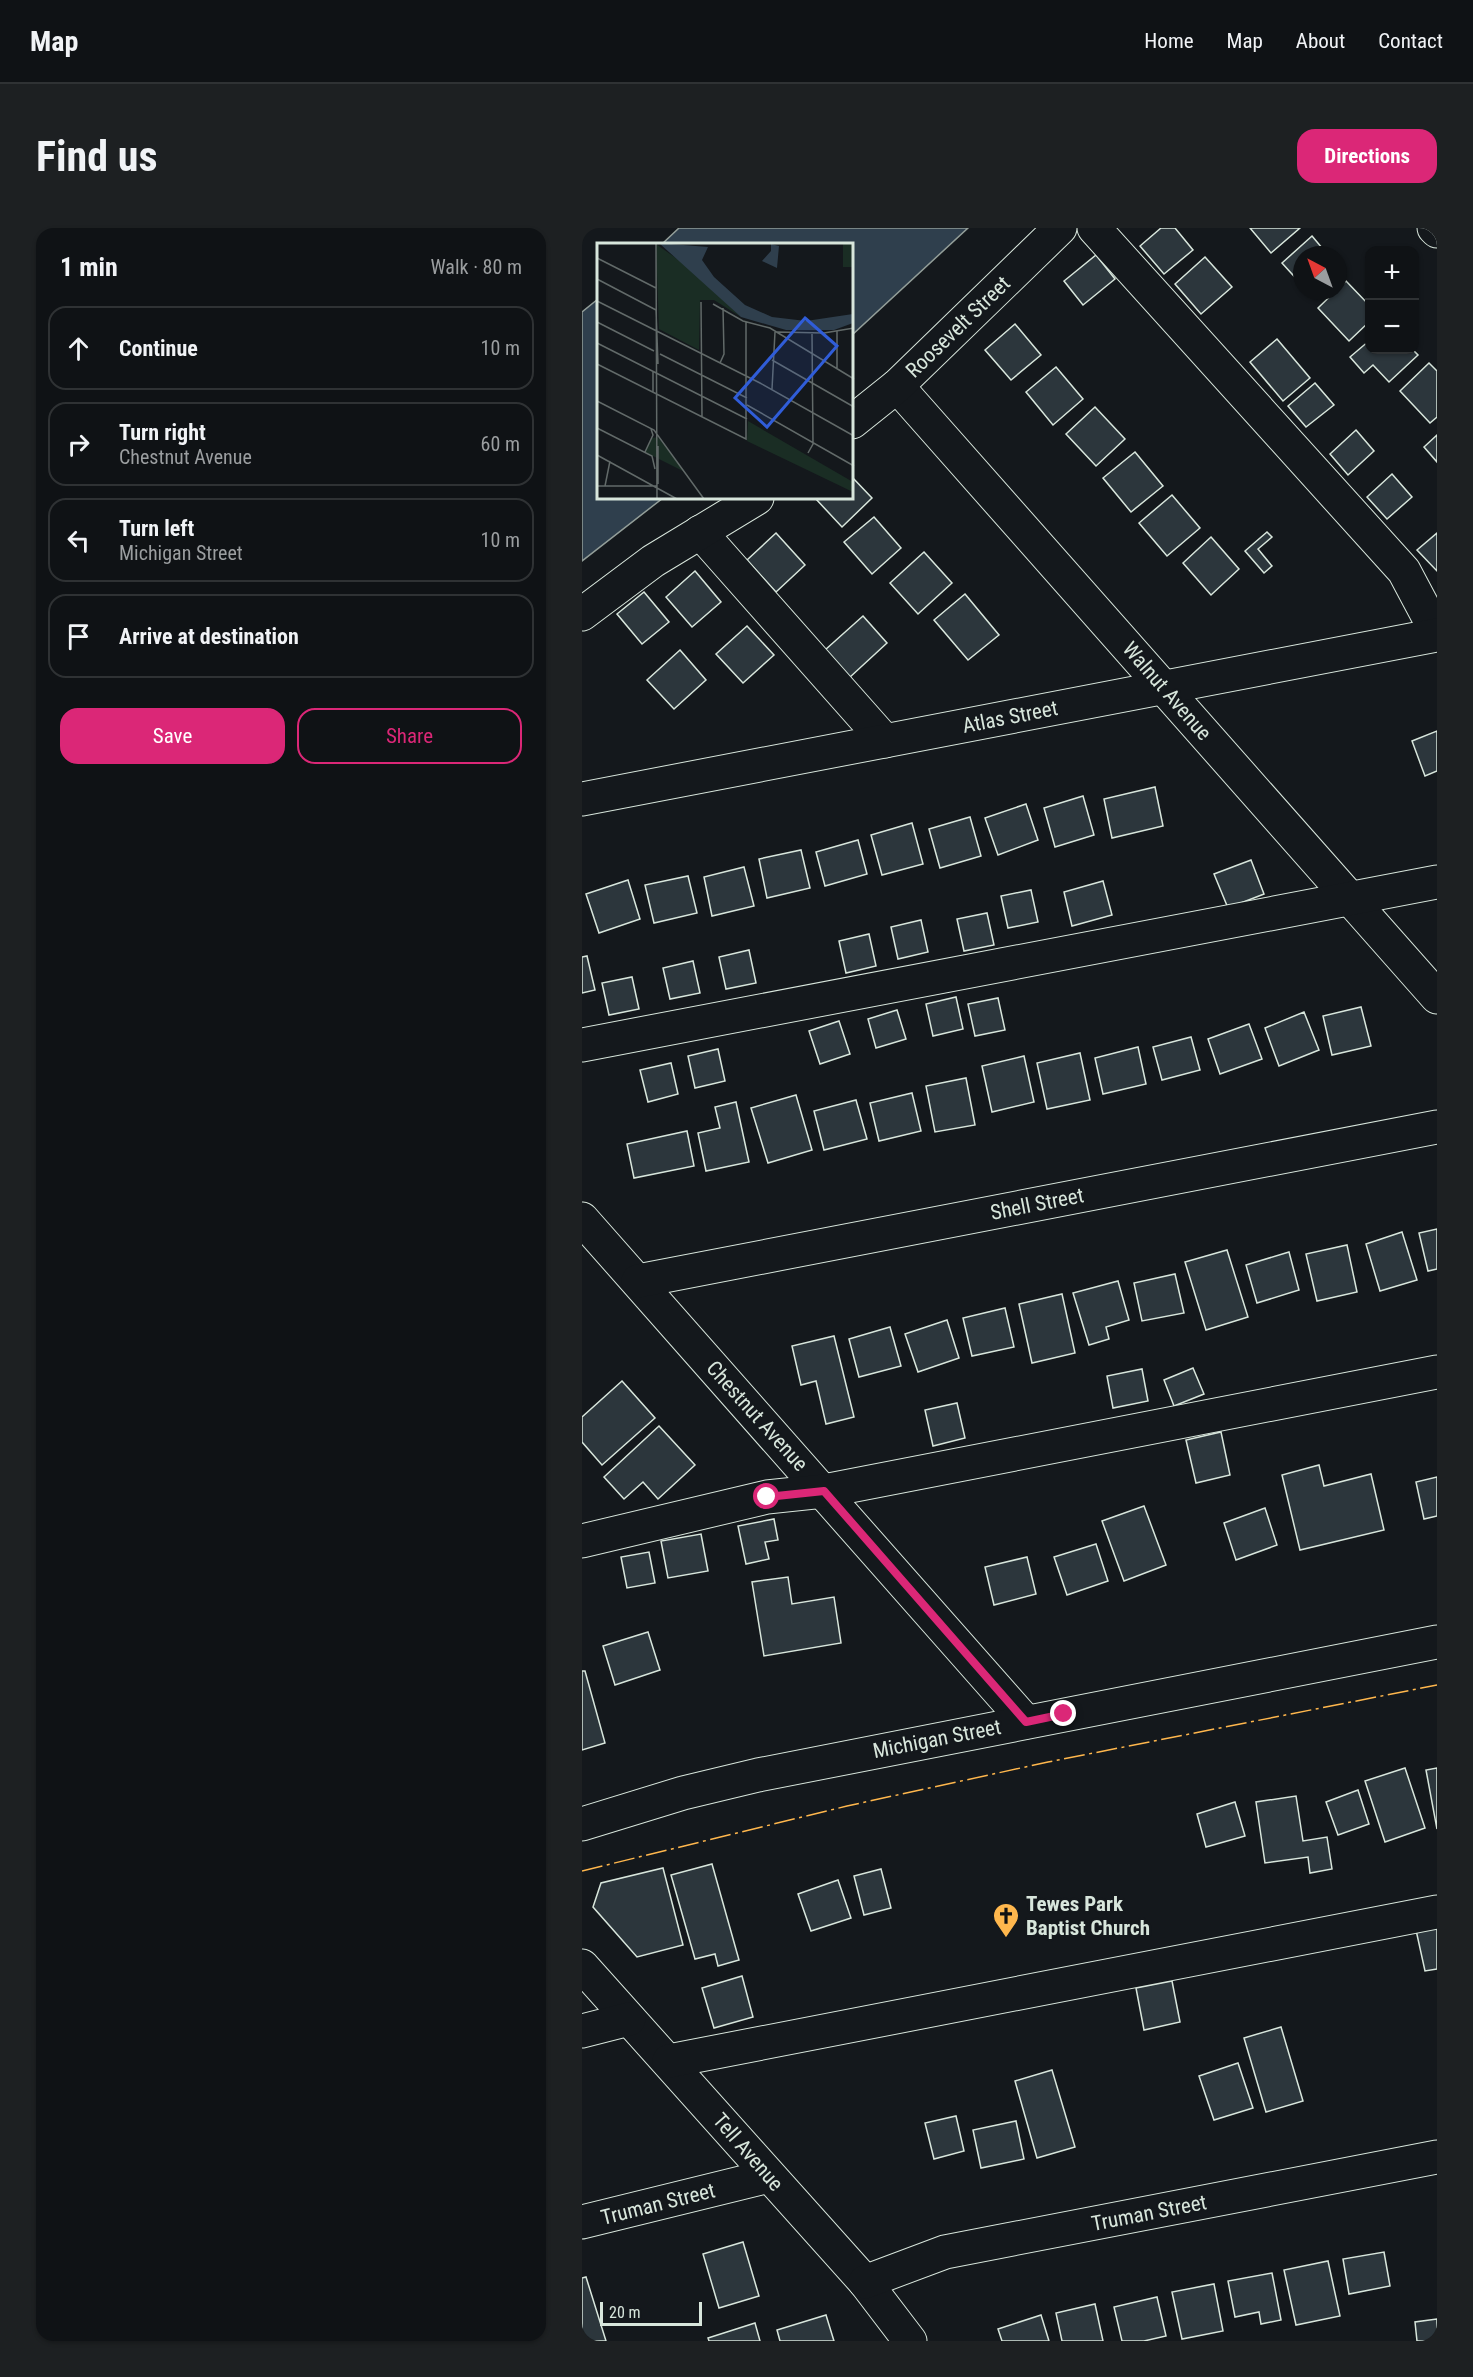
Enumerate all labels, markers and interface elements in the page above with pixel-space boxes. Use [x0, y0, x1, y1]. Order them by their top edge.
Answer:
text: Map [30, 25, 78, 58]
text: Home [1144, 29, 1194, 53]
text: Map [1227, 29, 1263, 53]
text: About [1296, 29, 1345, 53]
text: Contact [1378, 29, 1443, 53]
button: Directions [1297, 129, 1437, 183]
text: Find us [36, 132, 157, 181]
inset map [597, 243, 854, 500]
north arrow [1293, 246, 1347, 300]
map controls [1365, 246, 1419, 354]
button: + [1365, 246, 1419, 300]
text: 1 min [60, 252, 118, 282]
text: Walk · 80 m [430, 255, 522, 279]
street label: Roosevelt Street [901, 271, 1015, 383]
button: − [1365, 300, 1419, 354]
icon: ahead [62, 332, 95, 365]
text: Continue [119, 336, 198, 361]
text: 10 m [481, 336, 520, 360]
text: Turn right [119, 420, 206, 445]
icon: right [62, 428, 95, 461]
text: 60 m [481, 432, 520, 456]
text: Chestnut Avenue [119, 445, 252, 469]
text: Turn left [119, 516, 194, 541]
icon: left [62, 524, 95, 557]
text: 10 m [481, 528, 520, 552]
text: Michigan Street [119, 541, 243, 565]
icon: arrive [62, 620, 95, 653]
text: Arrive at destination [119, 624, 299, 649]
street label: Walnut Avenue [1118, 637, 1216, 745]
street label: Atlas Street [960, 696, 1060, 738]
button: Save [60, 708, 285, 764]
button: Share [297, 708, 522, 764]
street label: Shell Street [988, 1183, 1086, 1225]
street label: Chestnut Avenue [701, 1356, 813, 1476]
route start [753, 1483, 779, 1509]
route end [1050, 1700, 1076, 1726]
street label: Michigan Street [871, 1715, 1003, 1763]
place label: Tewes Park Baptist Church [1026, 1892, 1150, 1940]
church icon: Tewes Park Baptist Church [991, 1901, 1021, 1939]
street label: Tell Avenue [708, 2108, 788, 2196]
street label: Truman Street [598, 2178, 718, 2230]
street label: Truman Street [1089, 2190, 1209, 2236]
scale bar [600, 2299, 702, 2326]
text: 20 m [609, 2303, 641, 2322]

